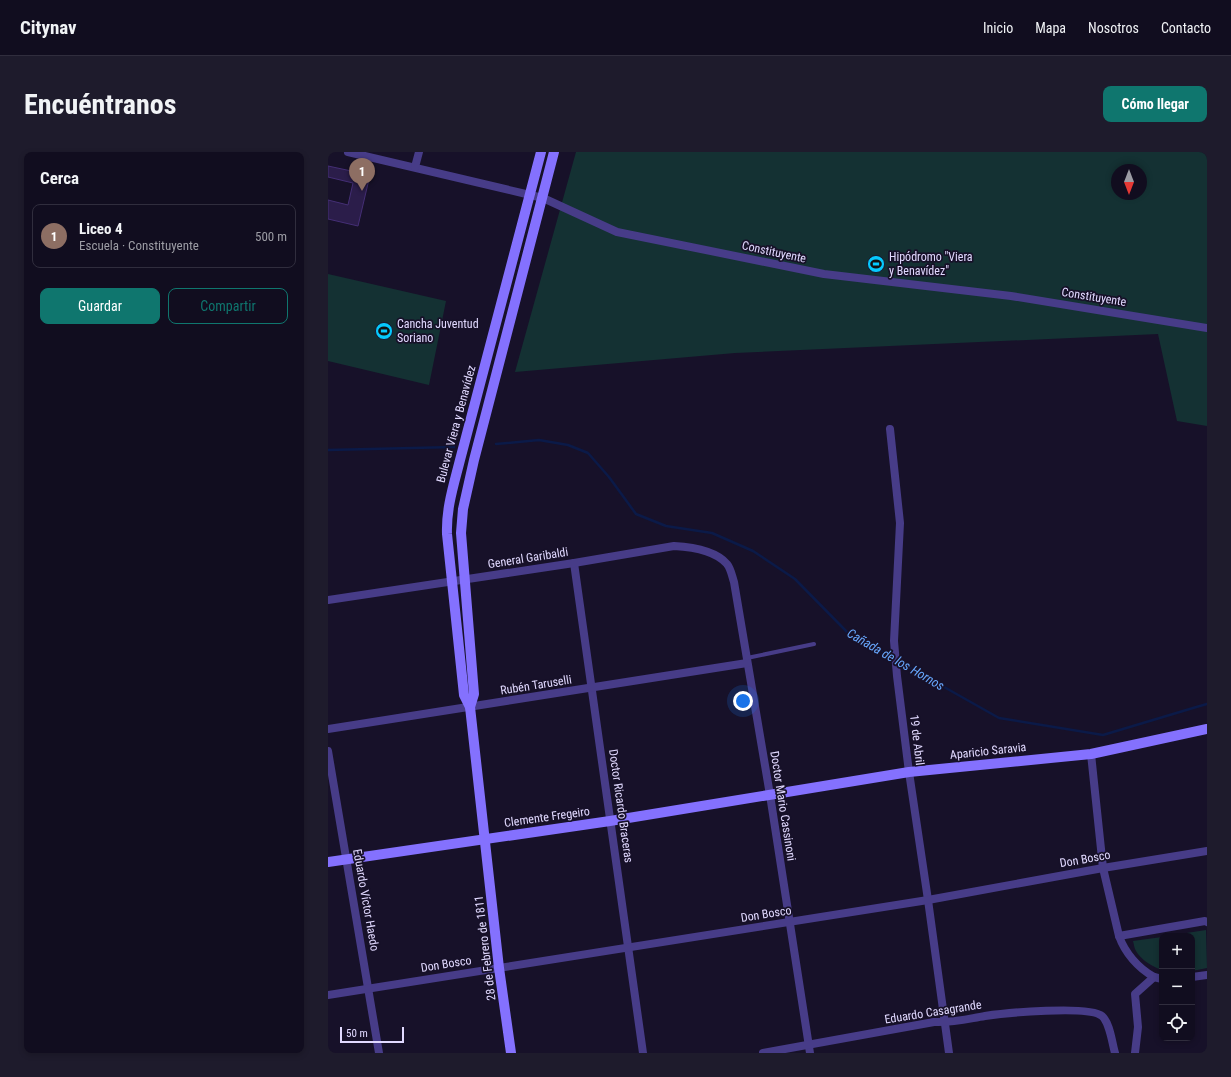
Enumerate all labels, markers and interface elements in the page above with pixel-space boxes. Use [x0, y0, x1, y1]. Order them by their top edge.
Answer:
text: Citynav [20, 16, 77, 39]
text: Inicio [983, 20, 1013, 36]
text: Mapa [1035, 20, 1066, 36]
text: Nosotros [1088, 20, 1139, 36]
text: Contacto [1161, 20, 1211, 36]
button: Cómo llegar [1103, 86, 1207, 122]
text: Encuéntranos [24, 88, 176, 121]
pin: 1 [349, 158, 375, 191]
north arrow [1111, 164, 1147, 200]
text: Cerca [40, 168, 79, 188]
text: Liceo 4 [79, 220, 123, 238]
text: 1 [51, 229, 57, 244]
text: 500 m [255, 229, 287, 244]
text: Escuela · Constituyente [79, 238, 199, 253]
street label: Constituyente [741, 238, 808, 266]
place label: Hipódromo "Viera y Benavídez" [889, 250, 973, 278]
sports icon: Hipódromo "Viera y Benavídez" [866, 254, 886, 274]
street label: Constituyente [1061, 285, 1128, 309]
button: Guardar [40, 288, 160, 324]
button: Compartir [168, 288, 288, 324]
place label: Cancha Juventud Soriano [397, 317, 479, 345]
sports icon: Cancha Juventud Soriano [374, 321, 394, 341]
street label: Bulevar Viera y Benavídez [434, 364, 478, 484]
street label: General Garibaldi [487, 545, 569, 571]
water label: Cañada de los Hornos [844, 625, 947, 694]
street label: Rubén Taruselli [499, 672, 573, 698]
your location [733, 691, 753, 711]
street label: 19 de Abril [907, 714, 927, 766]
street label: Aparicio Saravia [949, 740, 1027, 762]
street label: Doctor Ricardo Braceras [606, 748, 636, 864]
street label: Doctor Mario Cassinoni [767, 750, 799, 862]
street label: Clemente Fregeiro [503, 804, 591, 830]
street label: Eduardo Víctor Haedo [350, 848, 382, 952]
street label: Don Bosco [1059, 848, 1111, 870]
street label: 28 de Febrero de 1811 [472, 895, 498, 1001]
street label: Don Bosco [740, 903, 792, 925]
map controls [1159, 933, 1195, 1041]
button: + [1159, 933, 1195, 969]
street label: Don Bosco [420, 953, 472, 975]
button: − [1159, 969, 1195, 1005]
street label: Eduardo Casagrande [884, 997, 983, 1027]
button: locate [1159, 1005, 1195, 1041]
scale bar [340, 1025, 404, 1044]
text: 50 m [346, 1027, 368, 1040]

